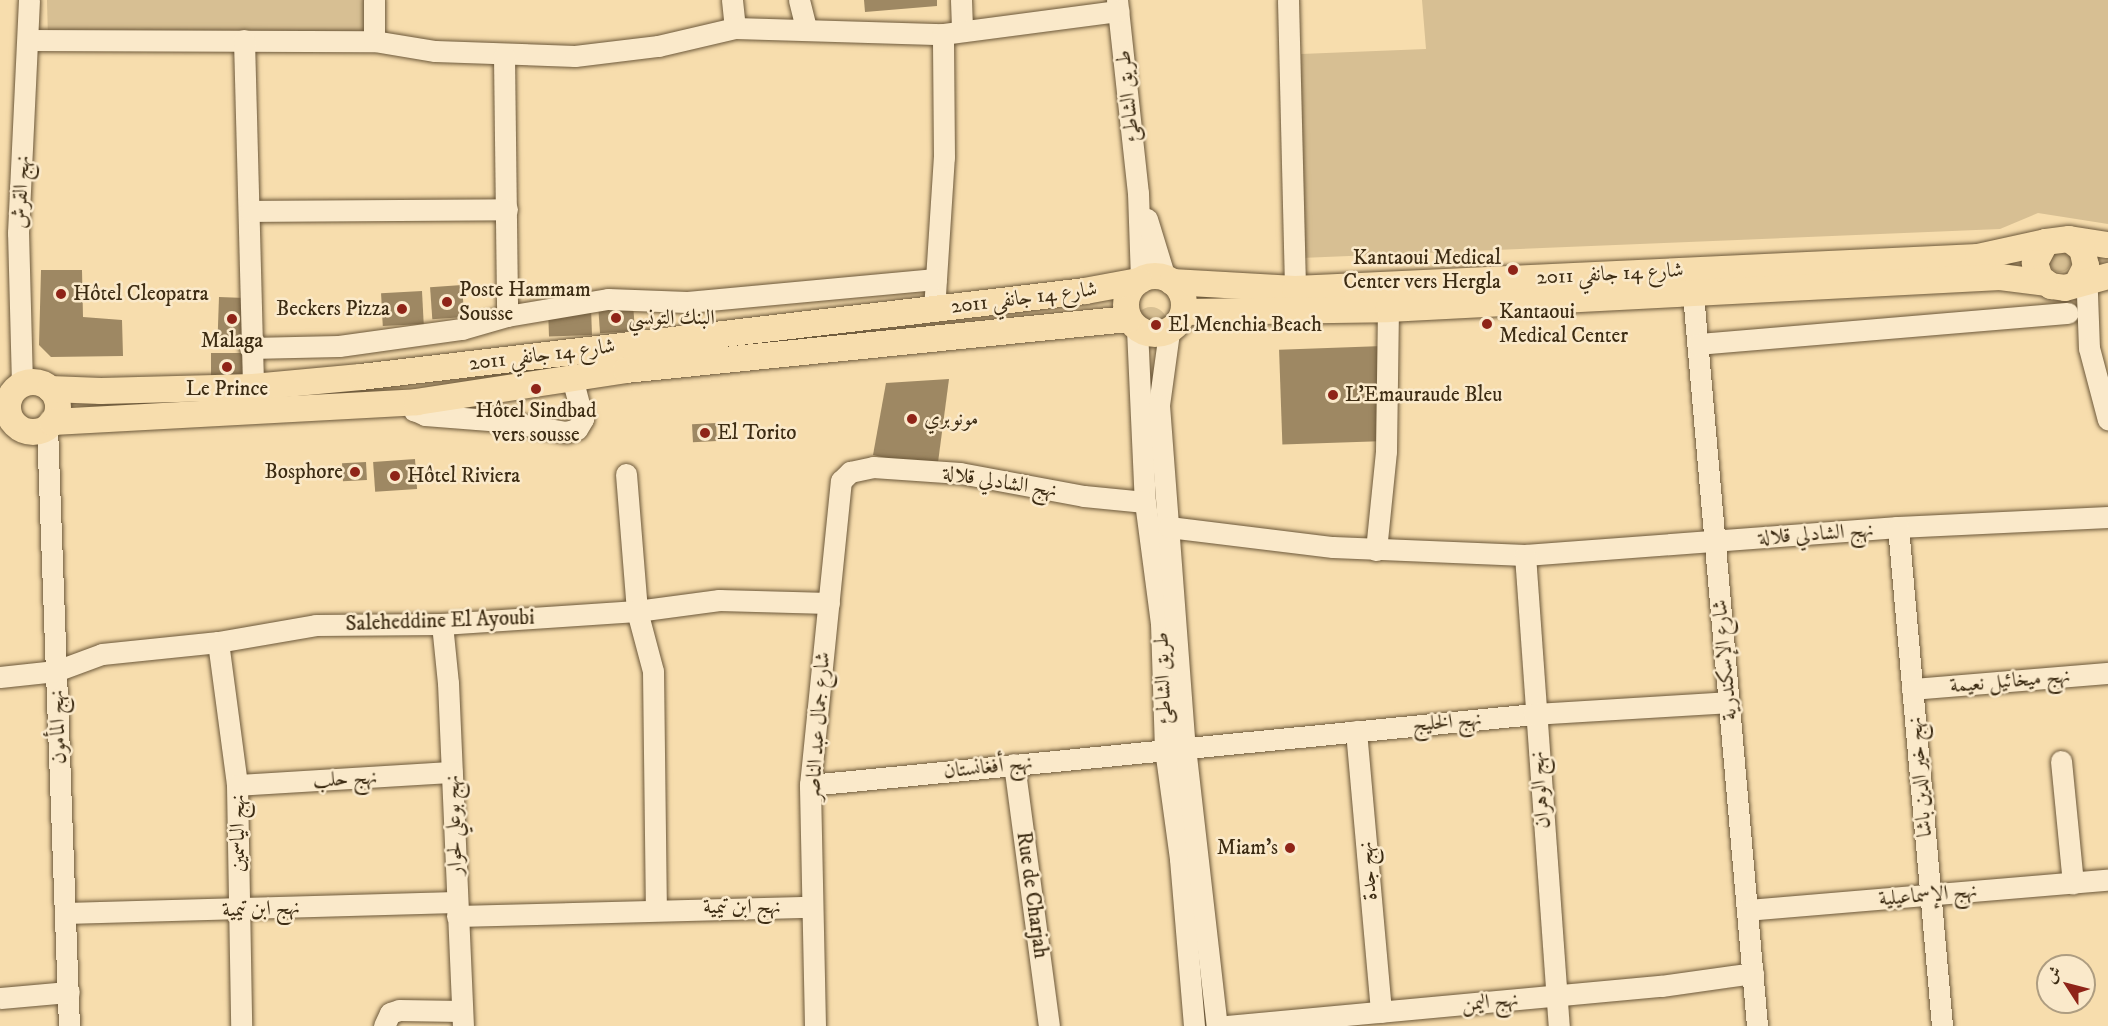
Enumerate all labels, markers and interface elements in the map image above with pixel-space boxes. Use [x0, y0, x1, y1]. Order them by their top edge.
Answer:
street label: طريق الشاطئ [1111, 49, 1145, 143]
street label: نهج القرش [6, 155, 36, 229]
place label: Kantaoui Medical Center vers Hergla [1343, 245, 1501, 295]
street label: شارع 14 جانفي 2011 [1536, 258, 1684, 290]
marker: Kantaoui Medical Center vers Hergla [1506, 263, 1520, 277]
place label: Poste Hammam Sousse [459, 277, 591, 327]
street label: شارع 14 جانفي 2011 [949, 277, 1099, 319]
place label: Hôtel Cleopatra [73, 281, 209, 307]
marker: Hôtel Cleopatra [54, 287, 68, 301]
marker: Poste Hammam Sousse [440, 295, 454, 309]
place label: Beckers Pizza [276, 296, 390, 322]
place label: Kantaoui Medical Center [1499, 299, 1628, 349]
marker: Beckers Pizza [395, 302, 409, 316]
place label: البنك التونسي [628, 305, 715, 331]
marker: البنك التونسي [609, 311, 623, 325]
marker: Malaga [225, 312, 239, 326]
place label: El Menchia Beach [1168, 312, 1322, 338]
marker: Kantaoui Medical Center [1480, 317, 1494, 331]
marker: El Menchia Beach [1149, 318, 1163, 332]
place label: Malaga [201, 328, 263, 354]
street label: شارع 14 جانفي 2011 [467, 334, 617, 376]
marker: Le Prince [220, 360, 234, 374]
place label: Le Prince [186, 376, 268, 402]
marker: Hôtel Sindbad vers sousse [529, 382, 543, 396]
place label: L'Emauraude Bleu [1345, 382, 1502, 408]
marker: L'Emauraude Bleu [1326, 388, 1340, 402]
place label: Hôtel Sindbad vers sousse [476, 398, 596, 448]
place label: مونوبري [924, 406, 978, 432]
marker: مونوبري [905, 412, 919, 426]
place label: El Torito [717, 420, 797, 446]
marker: El Torito [698, 426, 712, 440]
place label: Bosphore [264, 459, 343, 485]
street label: نهج الشادلي قلالة [941, 461, 1059, 503]
place label: Hôtel Riviera [407, 463, 520, 489]
marker: Bosphore [348, 465, 362, 479]
marker: Hôtel Riviera [388, 469, 402, 483]
street label: نهج الشادلي قلالة [1758, 517, 1874, 551]
street label: شارع الإسكندرية [1707, 599, 1743, 721]
street label: Saleheddine El Ayoubi [345, 605, 535, 637]
street label: طريق الشاطئ [1149, 632, 1177, 724]
street label: شارع جمال عبد الناصر [800, 651, 836, 801]
street label: نهج ميخائيل نعيمة [1949, 663, 2071, 699]
street label: نهج المأمون [44, 689, 72, 765]
street label: نهج الخليج [1411, 706, 1483, 738]
street label: نهج خير الدين باشا [1902, 716, 1938, 838]
street label: نهج أفغانستان [942, 750, 1034, 784]
street label: نهج الوهران [1524, 750, 1556, 830]
street label: نهج حلب [312, 765, 378, 793]
street label: نهج بوعلي لحوار [440, 774, 468, 876]
street label: نهج الياسمين [225, 794, 251, 872]
street label: Rue de Charjah [1011, 830, 1053, 960]
place label: Miam's [1217, 835, 1278, 861]
street label: نهج جدة [1353, 840, 1383, 902]
marker: Miam's [1283, 841, 1297, 855]
street label: نهج الإسماعيلية [1878, 878, 1978, 912]
street label: نهج ابن تيمية [703, 894, 781, 920]
street label: نهج ابن تيمية [222, 895, 300, 923]
north arrow [2036, 954, 2096, 1014]
text: ش [2040, 962, 2066, 987]
street label: نهج اليمن [1460, 987, 1520, 1017]

